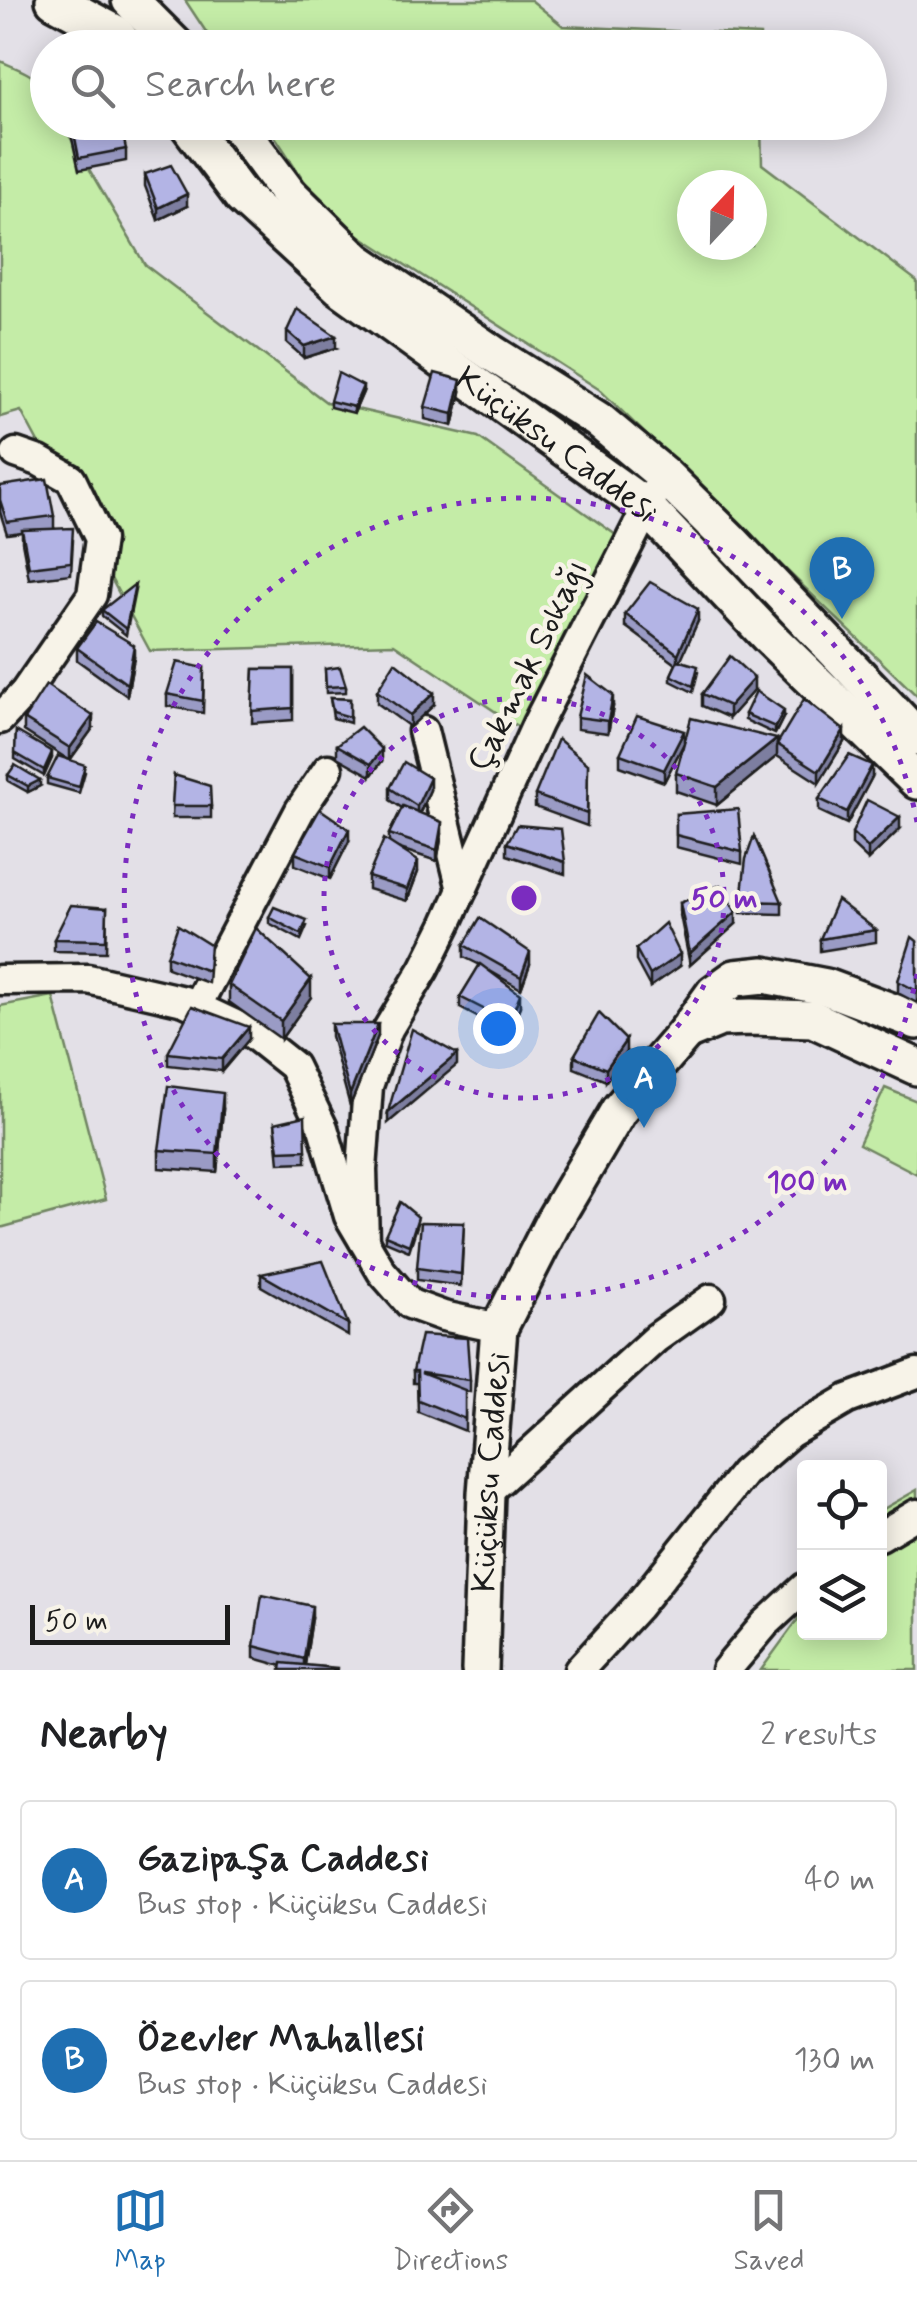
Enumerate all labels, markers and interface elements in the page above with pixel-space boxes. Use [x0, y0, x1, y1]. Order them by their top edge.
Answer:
search box [30, 30, 887, 140]
icon: search [65, 58, 120, 113]
text: Search here [145, 61, 336, 110]
north arrow [677, 170, 767, 260]
street label: Küçüksu Caddesi [446, 356, 669, 533]
pin: B [810, 536, 874, 619]
street label: Çakmak Sokağı [457, 552, 600, 780]
centre of rings [506, 880, 542, 916]
text: 50 m [690, 880, 758, 919]
your location [473, 1003, 524, 1054]
pin: A [612, 1046, 676, 1128]
text: 100 m [767, 1163, 847, 1202]
street label: Küçüksu Caddesi [462, 1351, 522, 1593]
map controls [797, 1460, 887, 1640]
button: locate [797, 1460, 887, 1550]
button: layers [797, 1550, 887, 1640]
scale bar [30, 1600, 230, 1644]
text: 50 m [45, 1604, 108, 1641]
text: Nearby [40, 1708, 168, 1763]
text: 2 results [760, 1714, 877, 1756]
text: Gazipaşa Caddesi [137, 1835, 429, 1884]
text: A [64, 1859, 85, 1901]
text: 40 m [804, 1859, 875, 1901]
text: Bus stop · Küçüksu Caddesi [137, 1884, 487, 1926]
text: Özevler Mahallesi [137, 2015, 424, 2064]
text: B [64, 2039, 85, 2081]
text: 130 m [794, 2039, 875, 2081]
text: Bus stop · Küçüksu Caddesi [137, 2064, 487, 2106]
tab: Map [113, 2183, 168, 2280]
tab: Directions [393, 2183, 508, 2280]
tab: Saved [734, 2183, 804, 2280]

